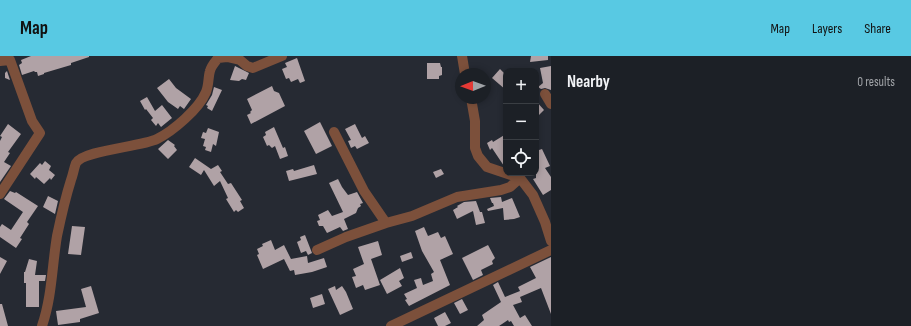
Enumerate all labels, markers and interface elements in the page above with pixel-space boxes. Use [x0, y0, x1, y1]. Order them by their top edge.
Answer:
text: Map [20, 17, 48, 40]
text: Map [770, 20, 790, 37]
text: Layers [812, 20, 842, 37]
text: Share [864, 20, 891, 37]
north arrow [455, 68, 491, 104]
map controls [503, 68, 539, 176]
button: + [503, 68, 539, 104]
text: Nearby [567, 72, 610, 92]
text: 0 results [857, 74, 895, 90]
button: − [503, 104, 539, 140]
button: locate [503, 140, 539, 176]

